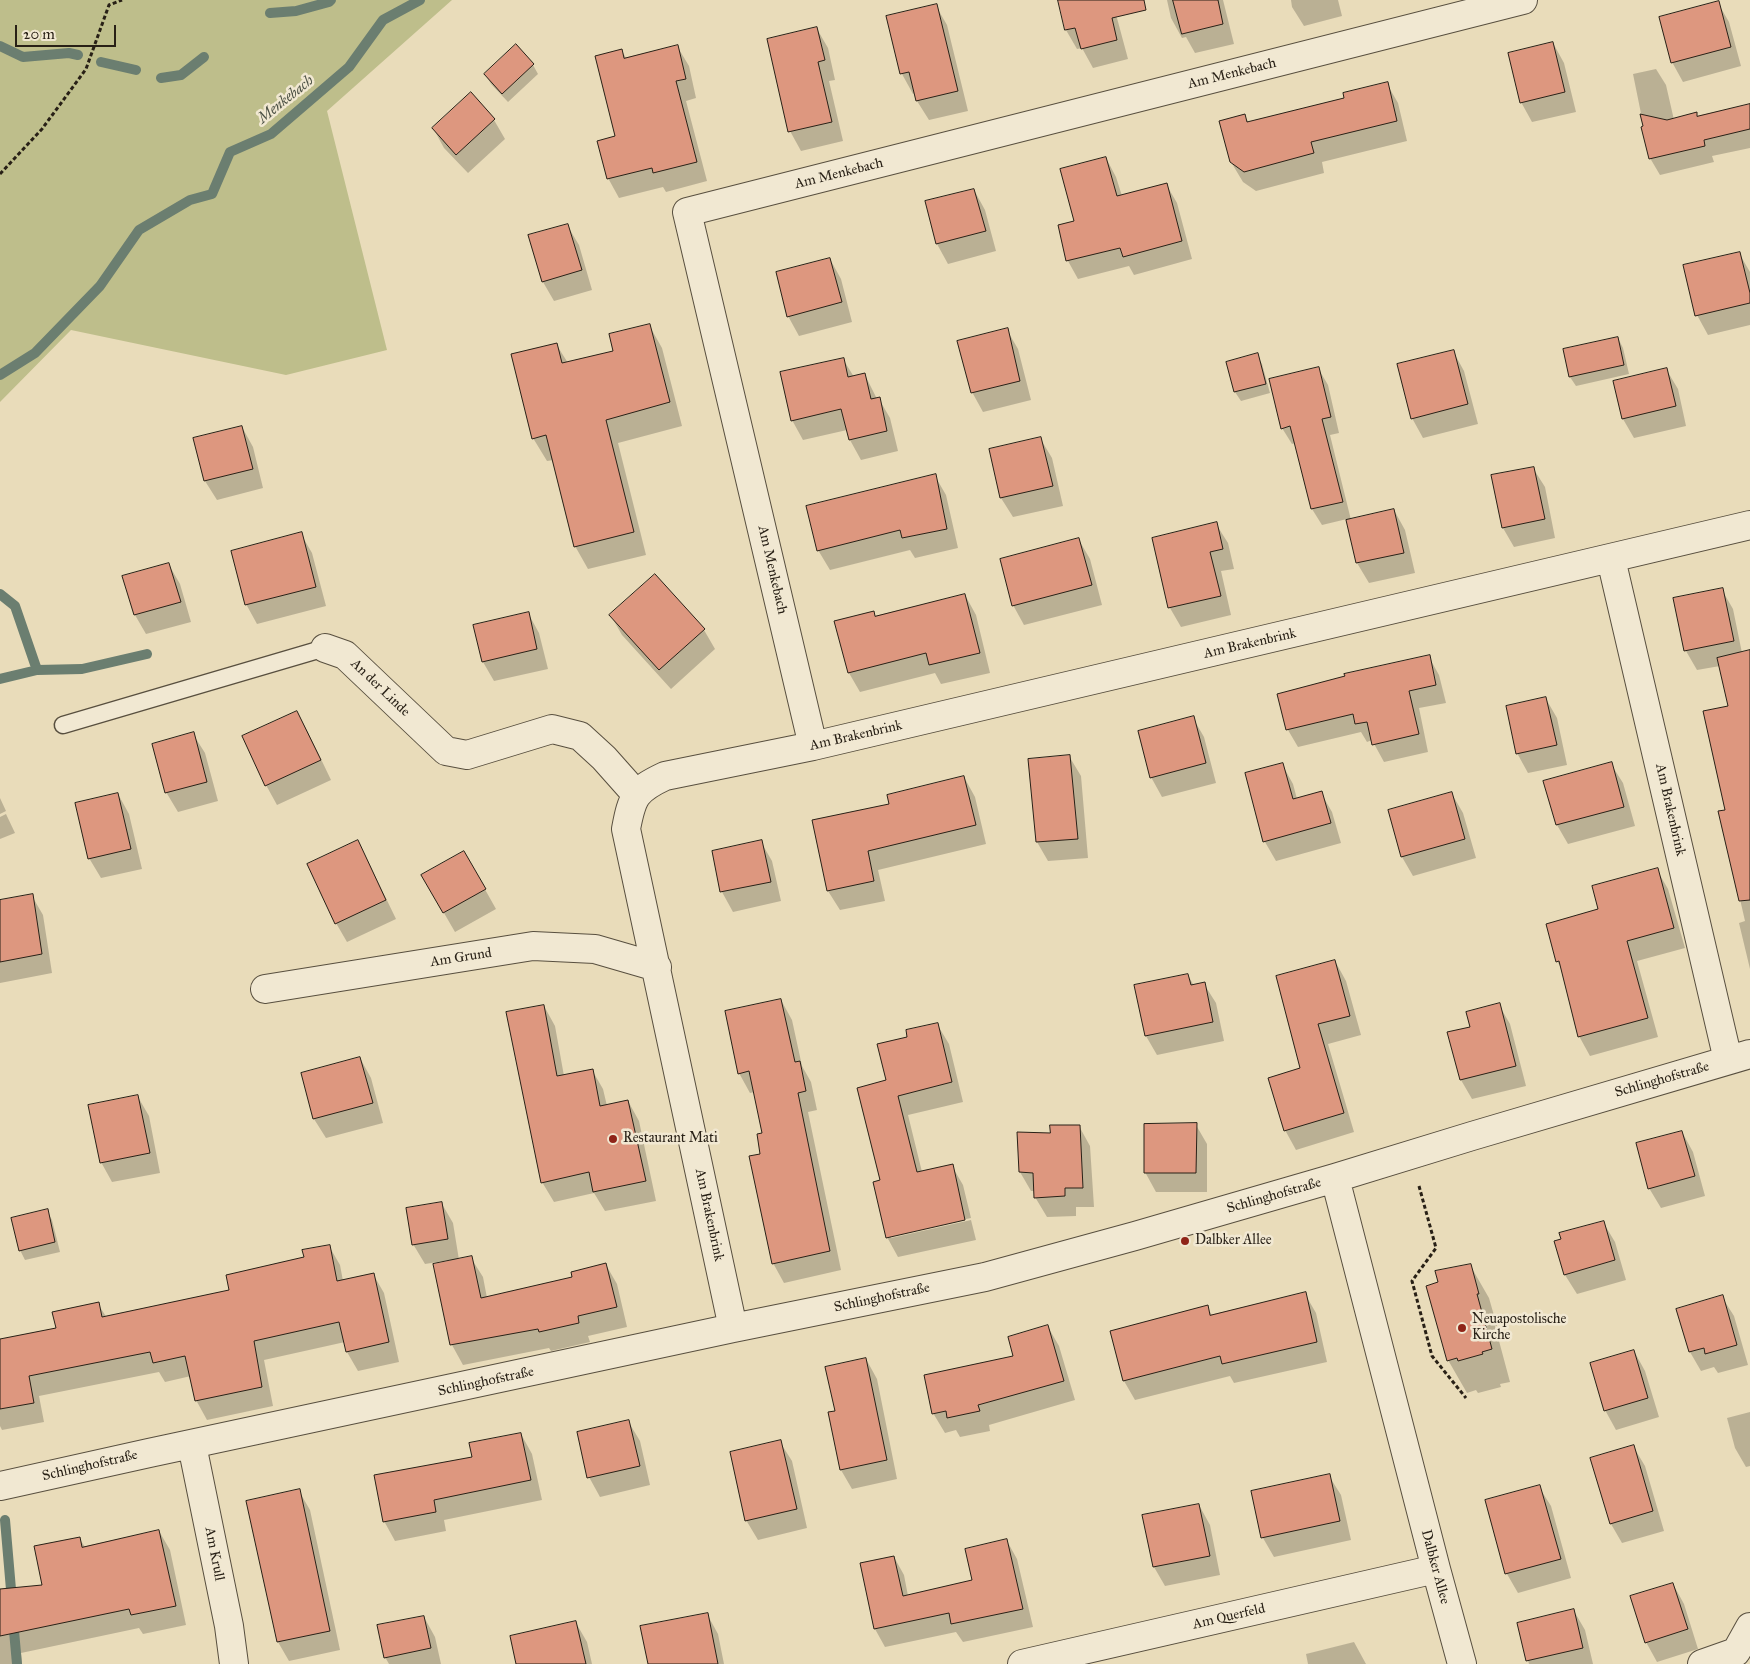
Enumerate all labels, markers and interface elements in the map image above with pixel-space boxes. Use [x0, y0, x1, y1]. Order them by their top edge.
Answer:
scale bar [18, 15, 119, 47]
text: 20 m [23, 25, 55, 43]
street label: Am Menkebach [1186, 55, 1278, 93]
water label: Menkebach [255, 72, 317, 128]
street label: Am Menkebach [793, 155, 885, 193]
street label: Am Menkebach [754, 524, 790, 616]
street label: Am Brakenbrink [1202, 625, 1298, 663]
street label: An der Linde [347, 656, 413, 720]
street label: Am Brakenbrink [808, 717, 904, 755]
street label: Am Brakenbrink [1651, 762, 1689, 858]
street label: Am Grund [429, 945, 493, 971]
street label: Schlinghofstraße [1613, 1059, 1711, 1101]
place label: Restaurant Mati [623, 1131, 718, 1147]
marker: Restaurant Mati [607, 1133, 619, 1145]
street label: Am Brakenbrink [691, 1167, 727, 1263]
street label: Schlinghofstraße [1225, 1175, 1323, 1217]
place label: Dalbker Allee [1195, 1233, 1272, 1249]
marker: Dalbker Allee [1179, 1235, 1191, 1247]
street label: Schlinghofstraße [833, 1280, 931, 1316]
place label: Neuapostolische Kirche [1472, 1312, 1566, 1344]
marker: Neuapostolische Kirche [1456, 1322, 1468, 1334]
street label: Schlinghofstraße [437, 1364, 535, 1400]
street label: Schlinghofstraße [41, 1447, 139, 1485]
street label: Am Krull [201, 1526, 227, 1582]
street label: Dalbker Allee [1417, 1528, 1453, 1606]
street label: Am Querfeld [1191, 1601, 1267, 1633]

